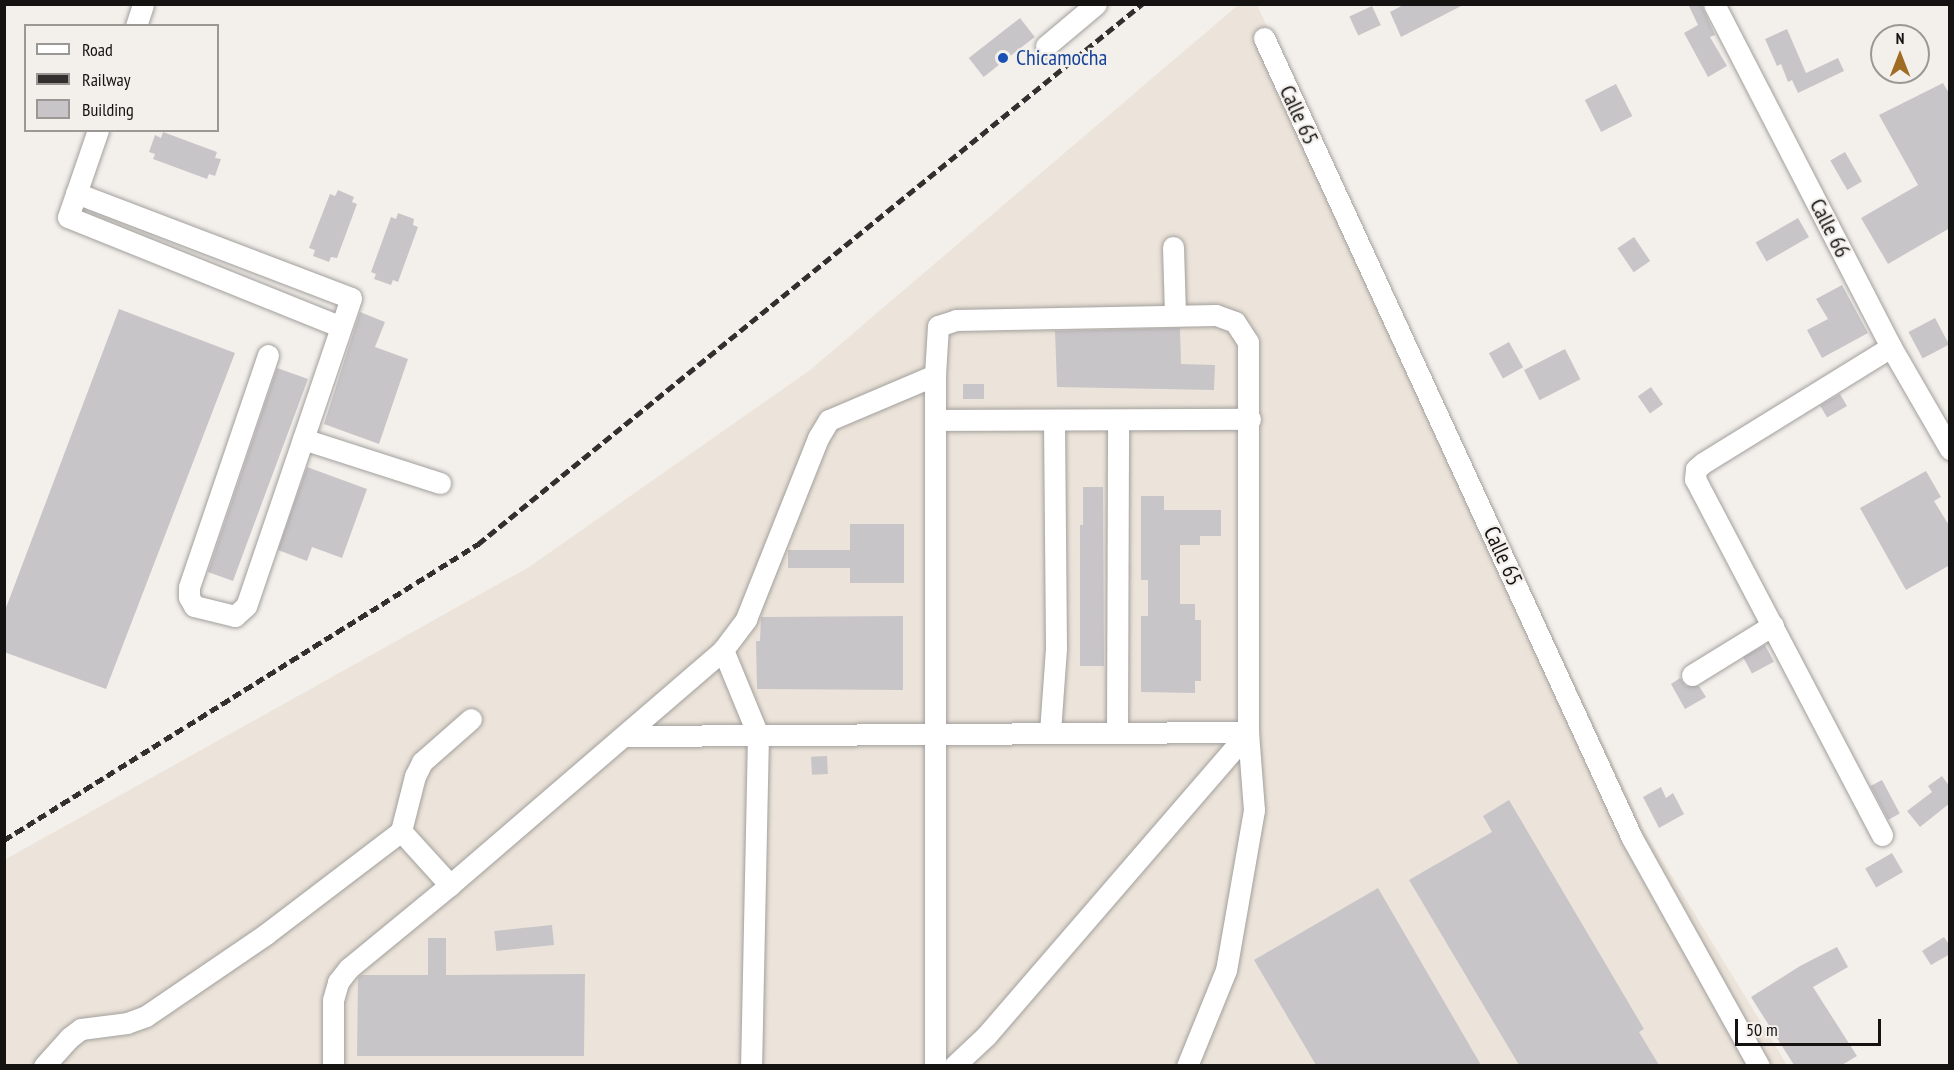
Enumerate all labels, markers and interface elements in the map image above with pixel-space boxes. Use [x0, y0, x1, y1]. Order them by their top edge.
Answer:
legend [24, 24, 219, 132]
north arrow [1870, 24, 1930, 84]
text: N [1896, 28, 1904, 48]
text: Road [82, 38, 113, 61]
place label: Chicamocha [1016, 45, 1107, 71]
marker: Chicamocha [994, 49, 1012, 67]
text: Railway [82, 68, 131, 91]
street label: Calle 65 [1274, 81, 1324, 149]
text: Building [82, 98, 134, 121]
street label: Calle 66 [1804, 194, 1856, 262]
street label: Calle 65 [1478, 522, 1528, 590]
scale bar [1738, 1007, 1884, 1045]
text: 50 m [1746, 1018, 1778, 1041]

